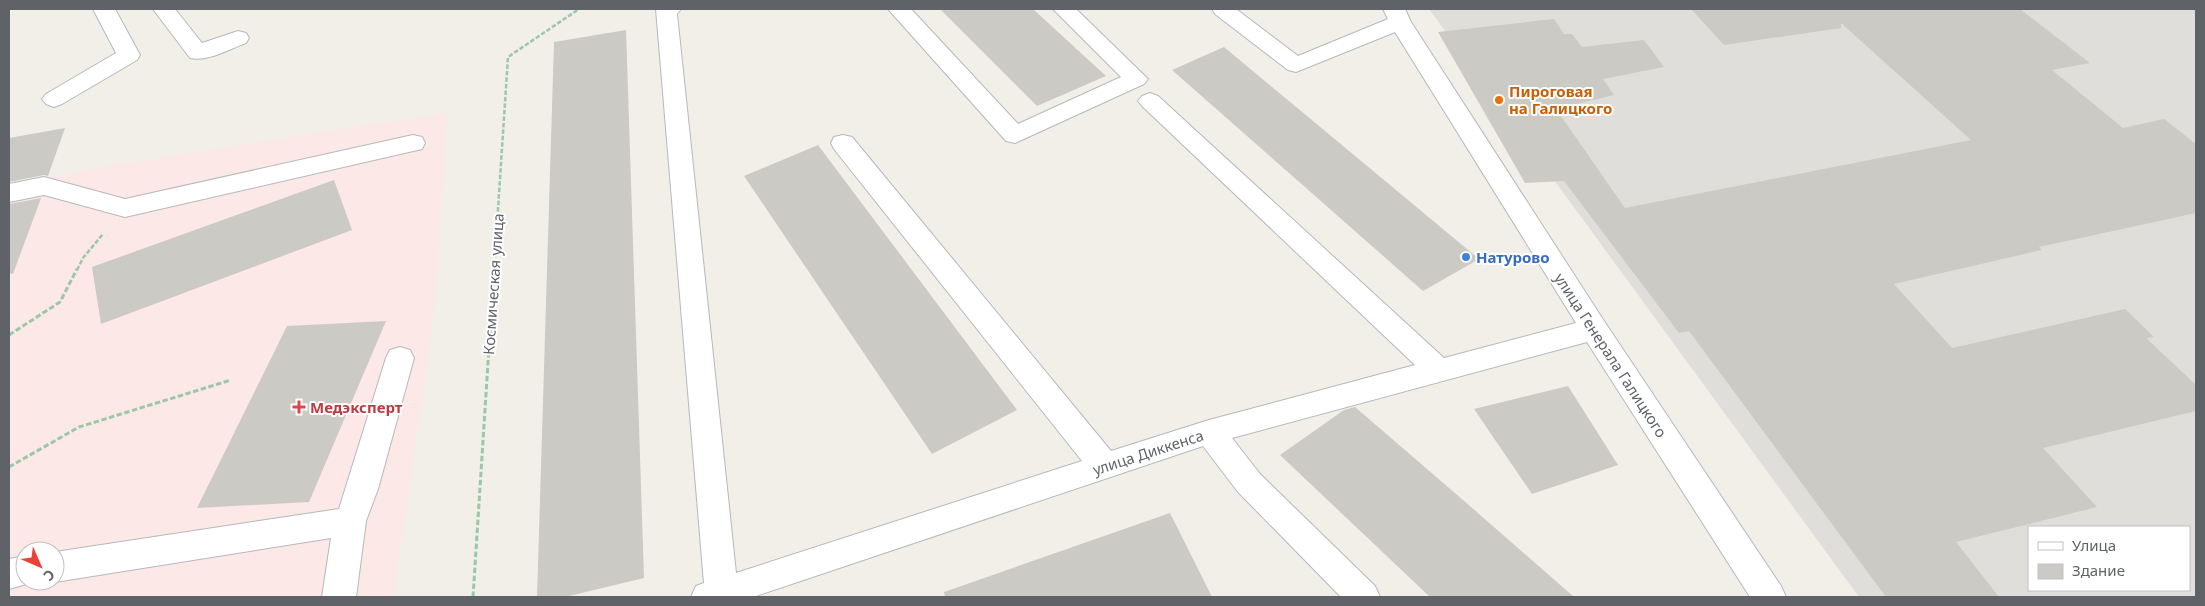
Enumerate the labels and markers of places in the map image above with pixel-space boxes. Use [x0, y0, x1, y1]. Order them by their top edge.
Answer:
place label: Пироговая на Галицкого [1509, 81, 1612, 118]
marker: Пироговая на Галицкого [1493, 94, 1505, 106]
place label: Натурово [1476, 247, 1550, 267]
marker: Натурово [1460, 251, 1472, 263]
place label: Медэксперт [310, 397, 403, 417]
marker: Медэксперт [292, 400, 306, 414]

